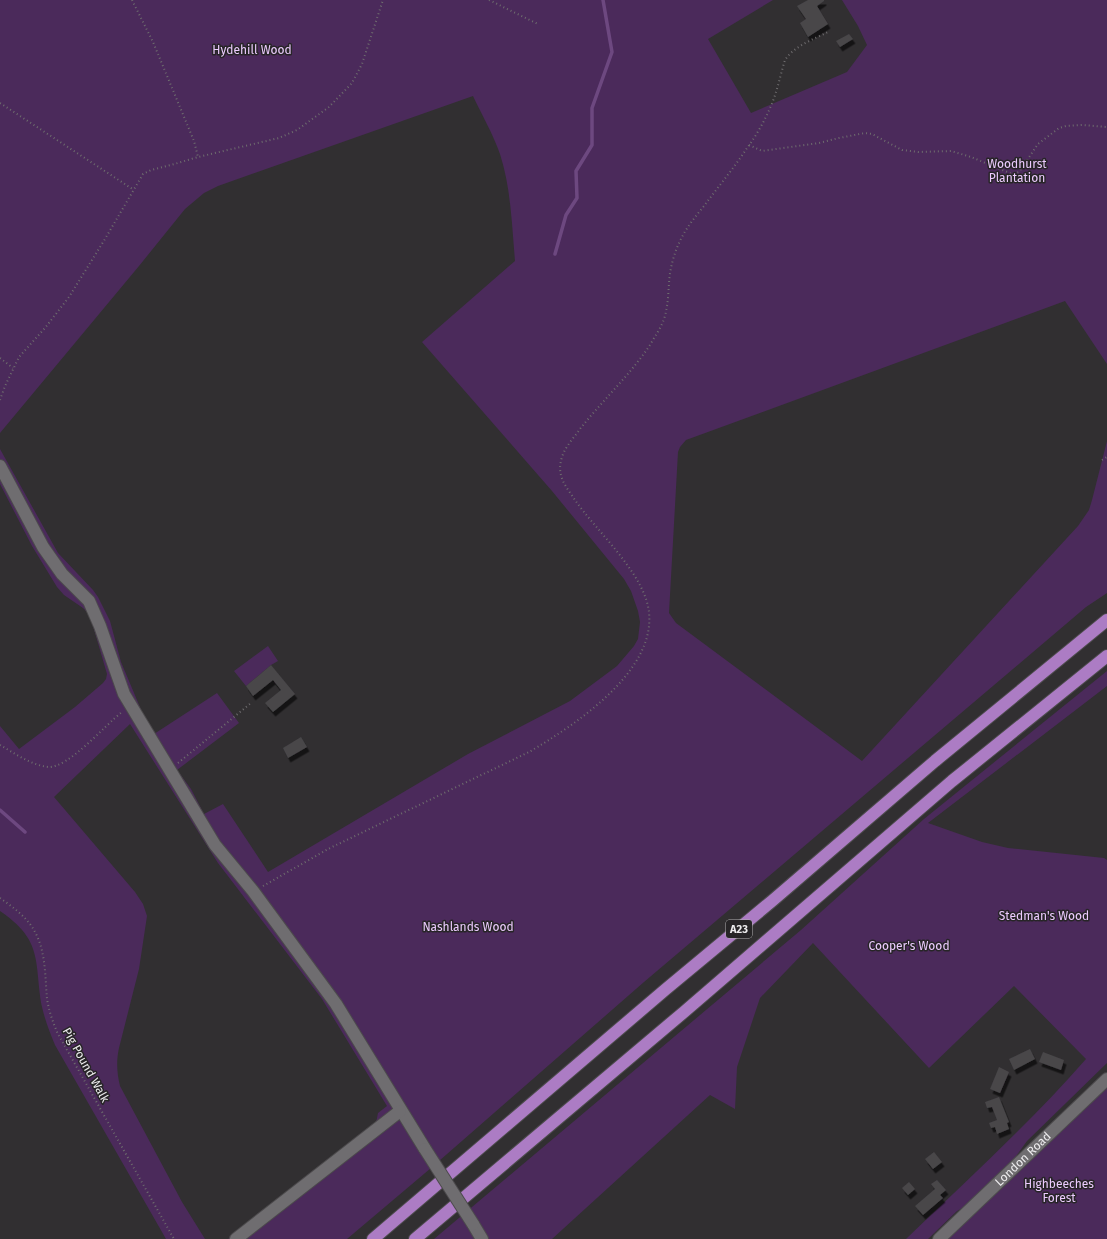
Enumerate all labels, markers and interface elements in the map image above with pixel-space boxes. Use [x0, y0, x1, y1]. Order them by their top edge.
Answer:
park label: Hydehill Wood [212, 43, 292, 57]
park label: Woodhurst Plantation [987, 157, 1047, 185]
park label: Stedman's Wood [999, 909, 1089, 923]
park label: Nashlands Wood [422, 920, 514, 934]
road number: A23 [726, 920, 752, 938]
park label: Cooper's Wood [868, 939, 950, 953]
street label: Pig Pound Walk [60, 1025, 113, 1106]
street label: London Road [992, 1129, 1054, 1189]
park label: Highbeeches Forest [1024, 1177, 1094, 1205]

